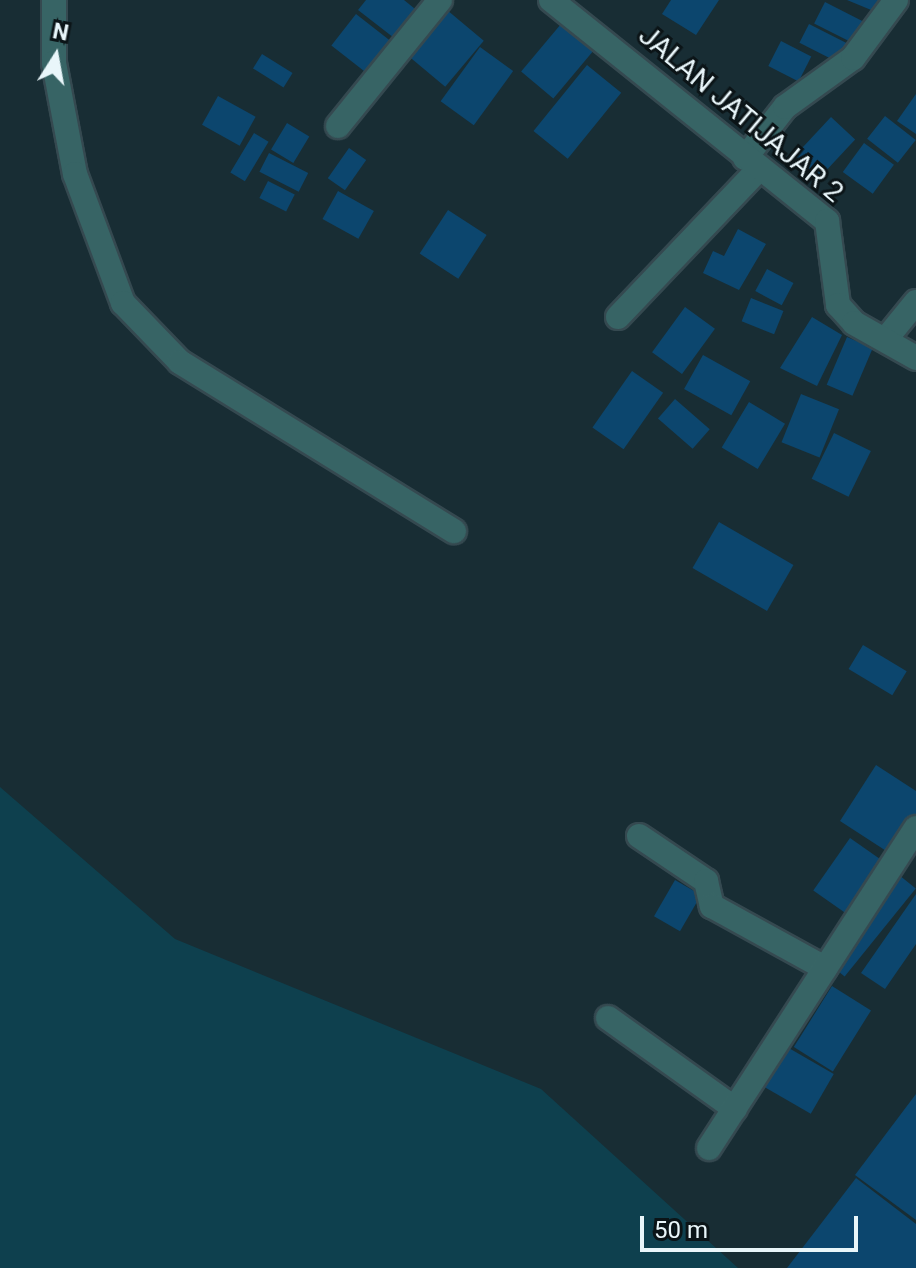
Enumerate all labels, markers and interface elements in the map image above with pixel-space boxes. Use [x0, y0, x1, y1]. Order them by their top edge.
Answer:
north arrow [16, 16, 96, 96]
text: N [51, 18, 71, 46]
street label: JALAN JATIJAJAR 2 [632, 19, 850, 209]
scale bar [644, 1200, 862, 1250]
text: 50 m [654, 1216, 708, 1244]

